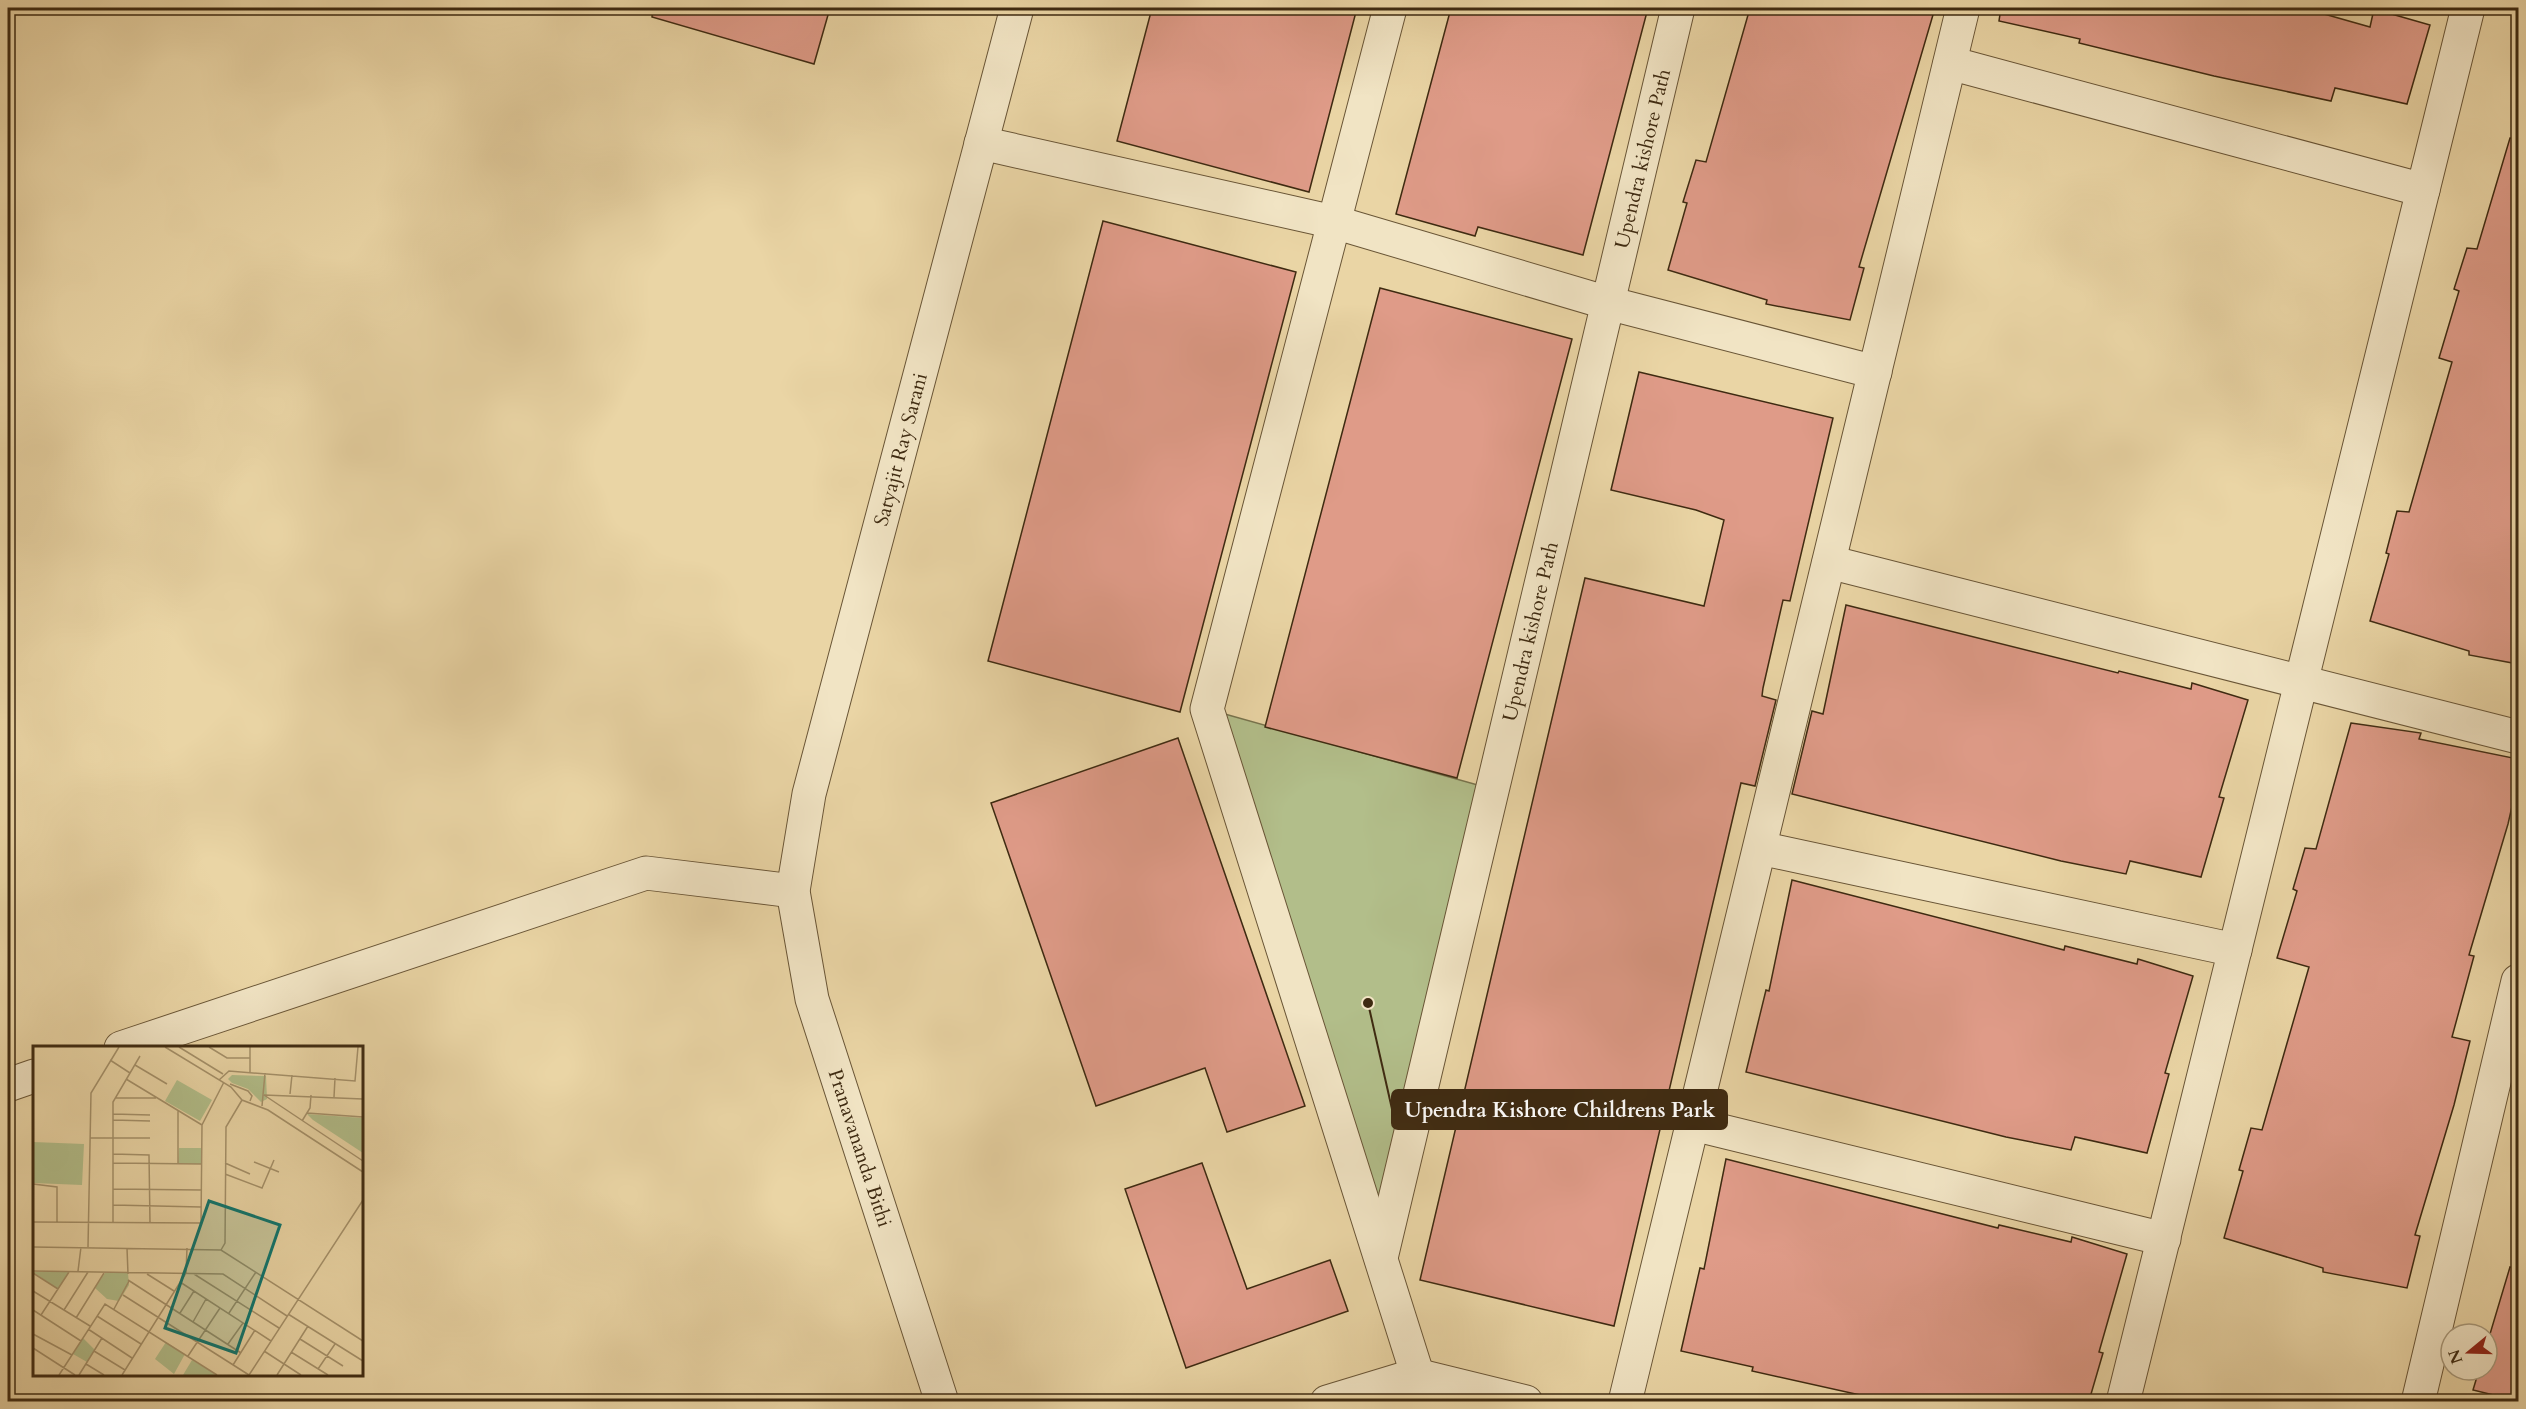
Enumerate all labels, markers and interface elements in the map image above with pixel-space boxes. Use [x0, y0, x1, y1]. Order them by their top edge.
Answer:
street label: Upendra kishore Path [1608, 66, 1677, 251]
street label: Satyajit Ray Sarani [867, 369, 933, 529]
street label: Upendra kishore Path [1495, 539, 1564, 724]
inset map [33, 1046, 363, 1376]
street label: Pranavananda Bithi [822, 1065, 898, 1231]
callout: Upendra Kishore Childrens Park [1392, 1090, 1727, 1129]
text: Upendra Kishore Childrens Park [1405, 1096, 1715, 1125]
north arrow [2439, 1322, 2499, 1382]
text: N [2443, 1346, 2468, 1367]

